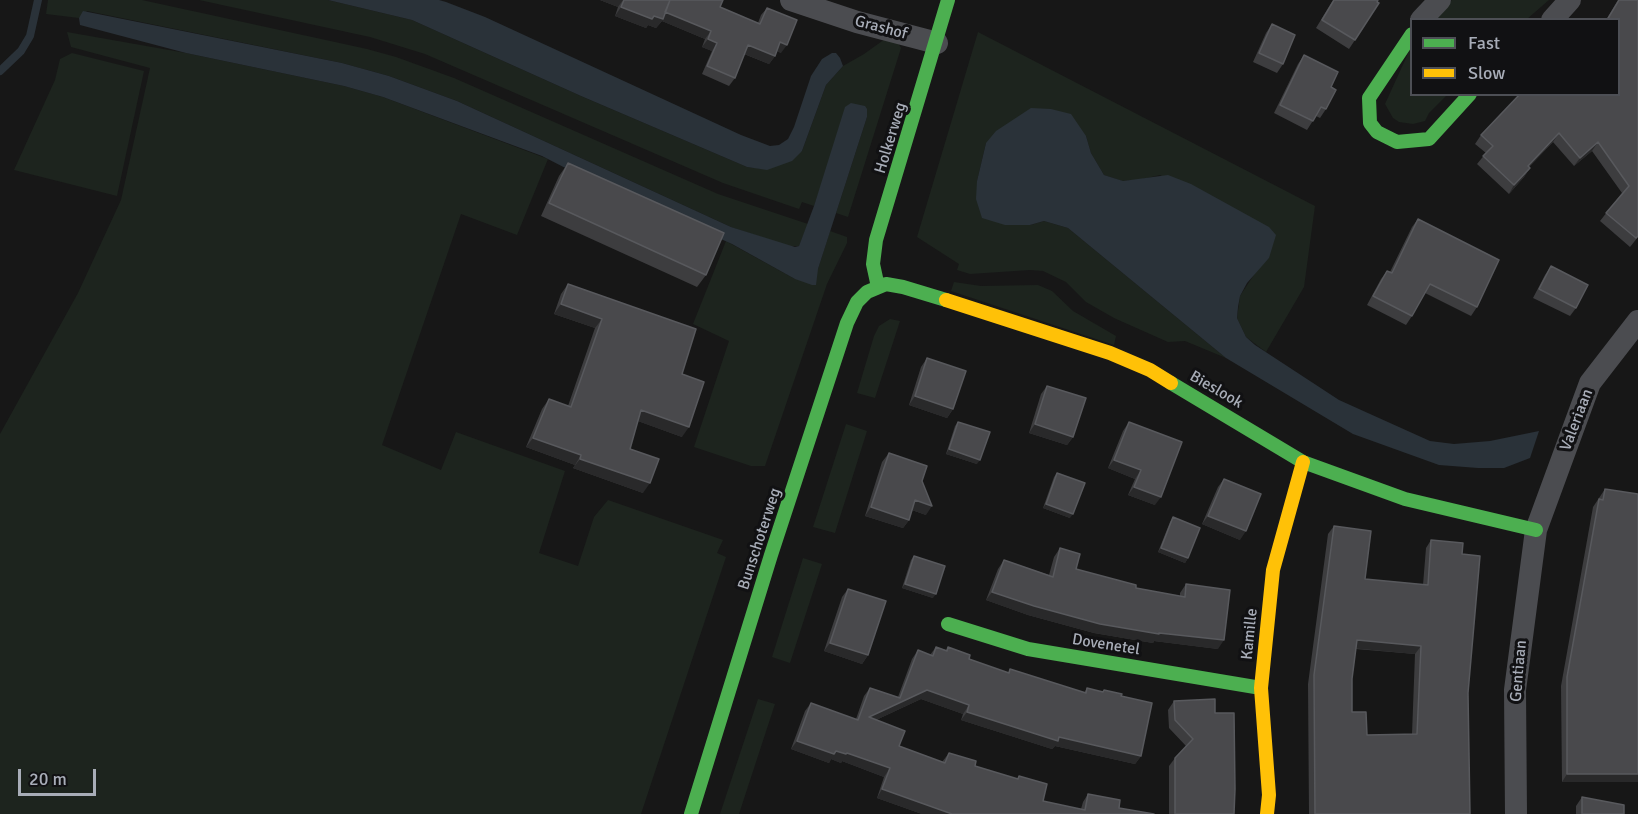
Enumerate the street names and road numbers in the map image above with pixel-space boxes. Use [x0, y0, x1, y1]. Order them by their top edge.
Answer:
street label: Grashof [853, 12, 909, 44]
street label: Holkerweg [871, 100, 911, 176]
street label: Bieslook [1186, 367, 1246, 413]
street label: Valeriaan [1556, 386, 1598, 454]
street label: Bunschoterweg [734, 486, 786, 592]
street label: Kamille [1238, 607, 1262, 661]
street label: Dovenetel [1071, 630, 1141, 660]
street label: Gentiaan [1507, 639, 1531, 703]

